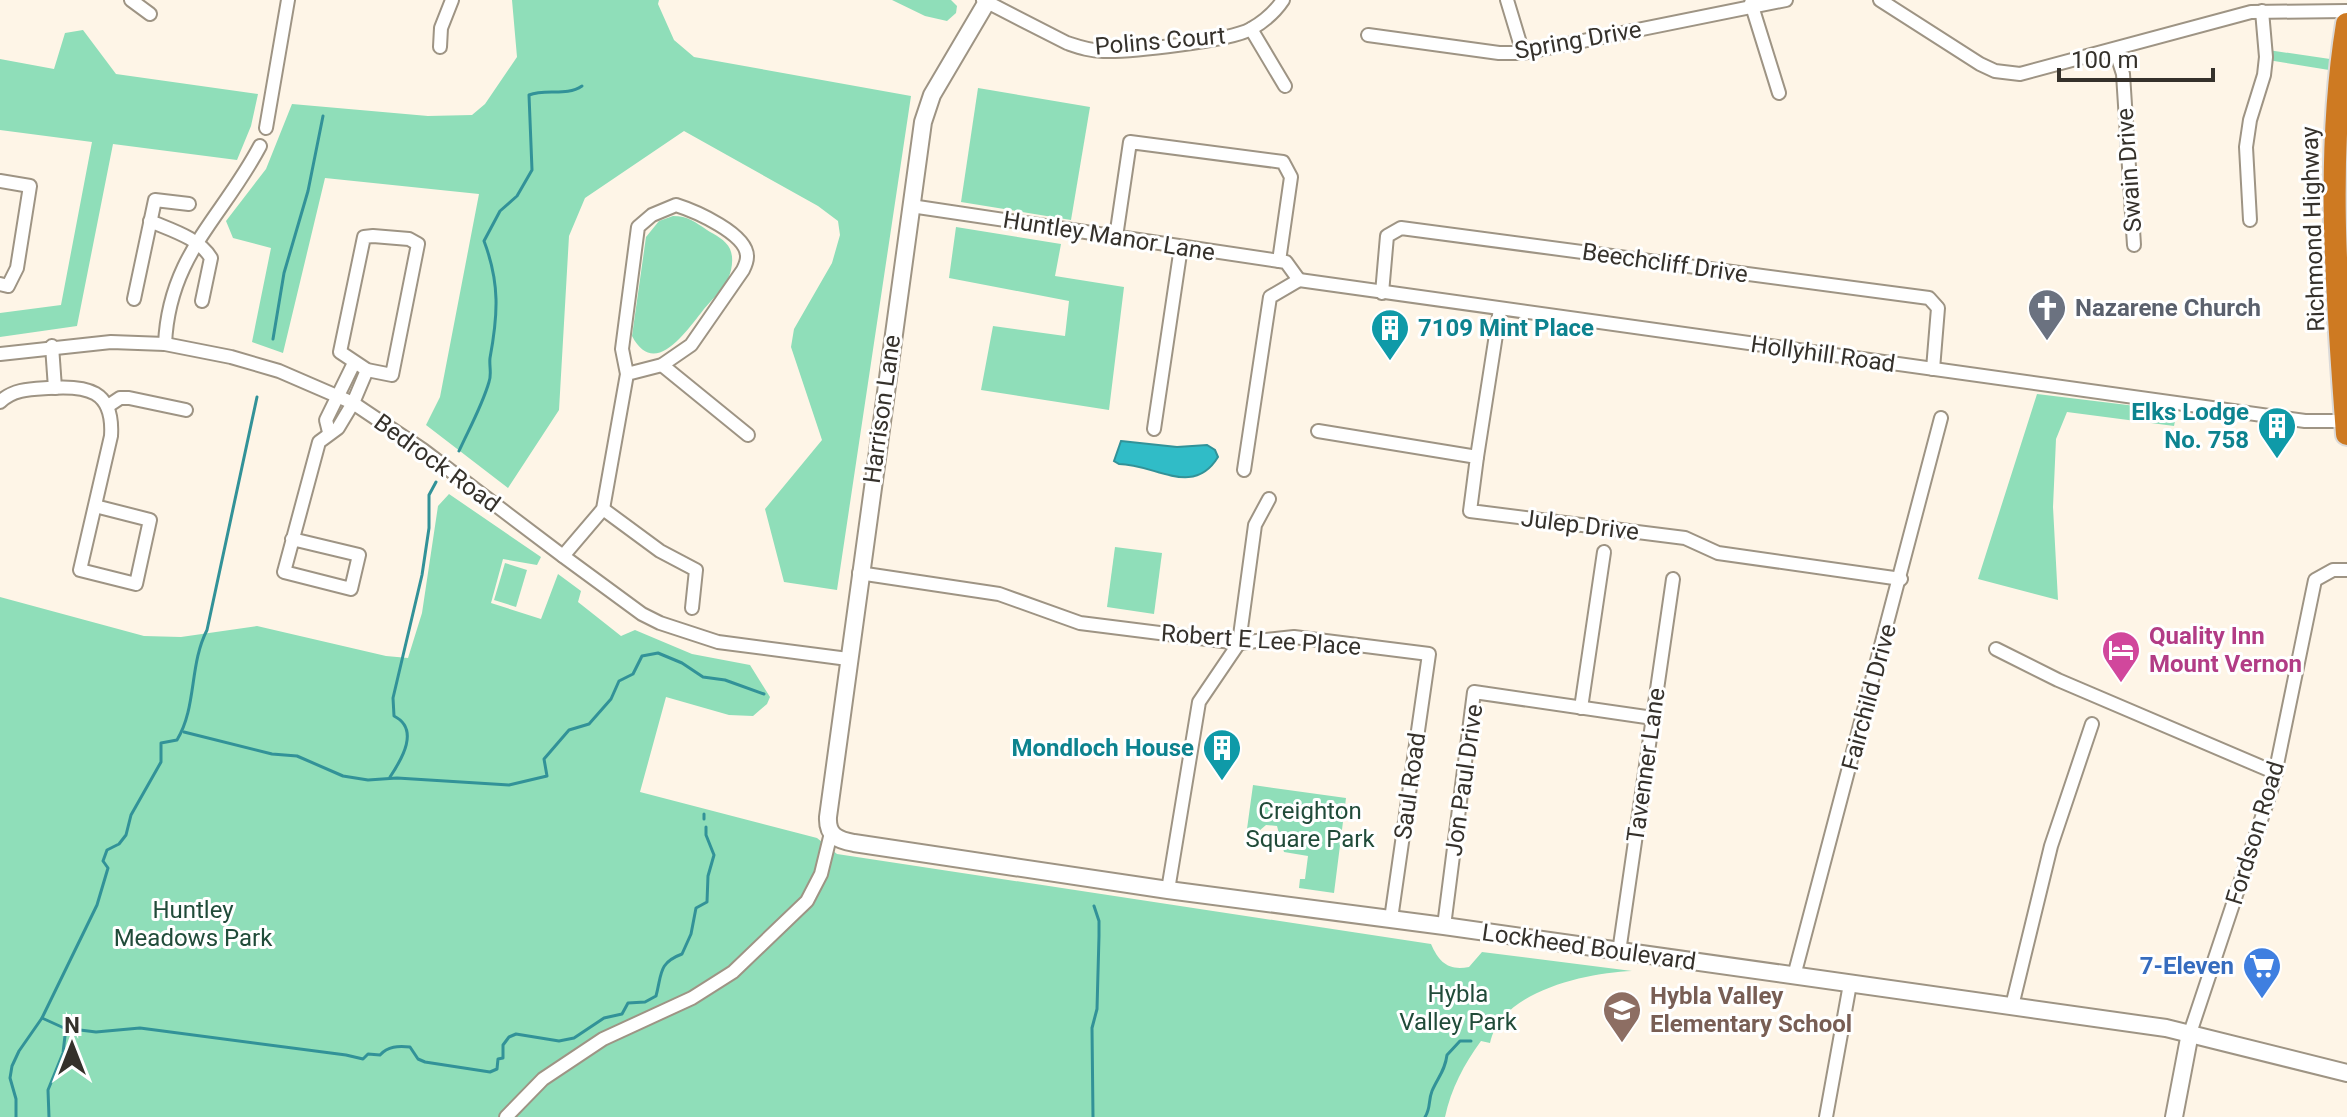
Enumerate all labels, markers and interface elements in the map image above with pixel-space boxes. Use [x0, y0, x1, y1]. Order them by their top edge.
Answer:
street label: Spring Drive [1512, 15, 1644, 65]
street label: Polins Court [1093, 21, 1227, 61]
scale bar [2059, 32, 2213, 82]
text: 100 m [2071, 46, 2138, 74]
street label: Swain Drive [2111, 107, 2147, 233]
street label: Richmond Highway [2295, 125, 2331, 332]
street label: Huntley Manor Lane [1001, 205, 1217, 267]
street label: Beechcliff Drive [1580, 238, 1750, 288]
church icon: Nazarene Church [2026, 287, 2068, 342]
place label: Nazarene Church [2075, 294, 2261, 322]
building icon: 7109 Mint Place [1369, 307, 1411, 362]
place label: 7109 Mint Place [1418, 314, 1594, 342]
street label: Hollyhill Road [1749, 330, 1897, 378]
street label: Harrison Lane [858, 333, 906, 485]
place label: Elks Lodge No. 758 [2131, 398, 2249, 454]
building icon: Elks Lodge No. 758 [2256, 405, 2298, 460]
street label: Bedrock Road [369, 408, 505, 518]
street label: Julep Drive [1520, 504, 1640, 546]
street label: Robert E Lee Place [1160, 619, 1362, 661]
street label: Fairchild Drive [1836, 621, 1902, 773]
place label: Quality Inn Mount Vernon [2149, 622, 2302, 678]
hotel icon: Quality Inn Mount Vernon [2100, 629, 2142, 684]
street label: Tavenner Lane [1621, 686, 1671, 844]
street label: Jon Paul Drive [1439, 702, 1489, 858]
building icon: Mondloch House [1201, 727, 1243, 782]
street label: Saul Road [1389, 731, 1431, 841]
place label: Mondloch House [1011, 734, 1194, 762]
street label: Fordson Road [2220, 758, 2290, 908]
park label: Creighton Square Park [1245, 797, 1375, 853]
park label: Huntley Meadows Park [114, 896, 273, 952]
street label: Lockheed Boulevard [1480, 918, 1698, 976]
supermarket icon: 7-Eleven [2241, 945, 2283, 1000]
place label: 7-Eleven [2140, 952, 2234, 980]
park label: Hybla Valley Park [1399, 980, 1518, 1036]
place label: Hybla Valley Elementary School [1650, 982, 1852, 1038]
school or university icon: Hybla Valley Elementary School [1601, 989, 1643, 1044]
north arrow [32, 1005, 112, 1085]
text: N [64, 1013, 80, 1038]

